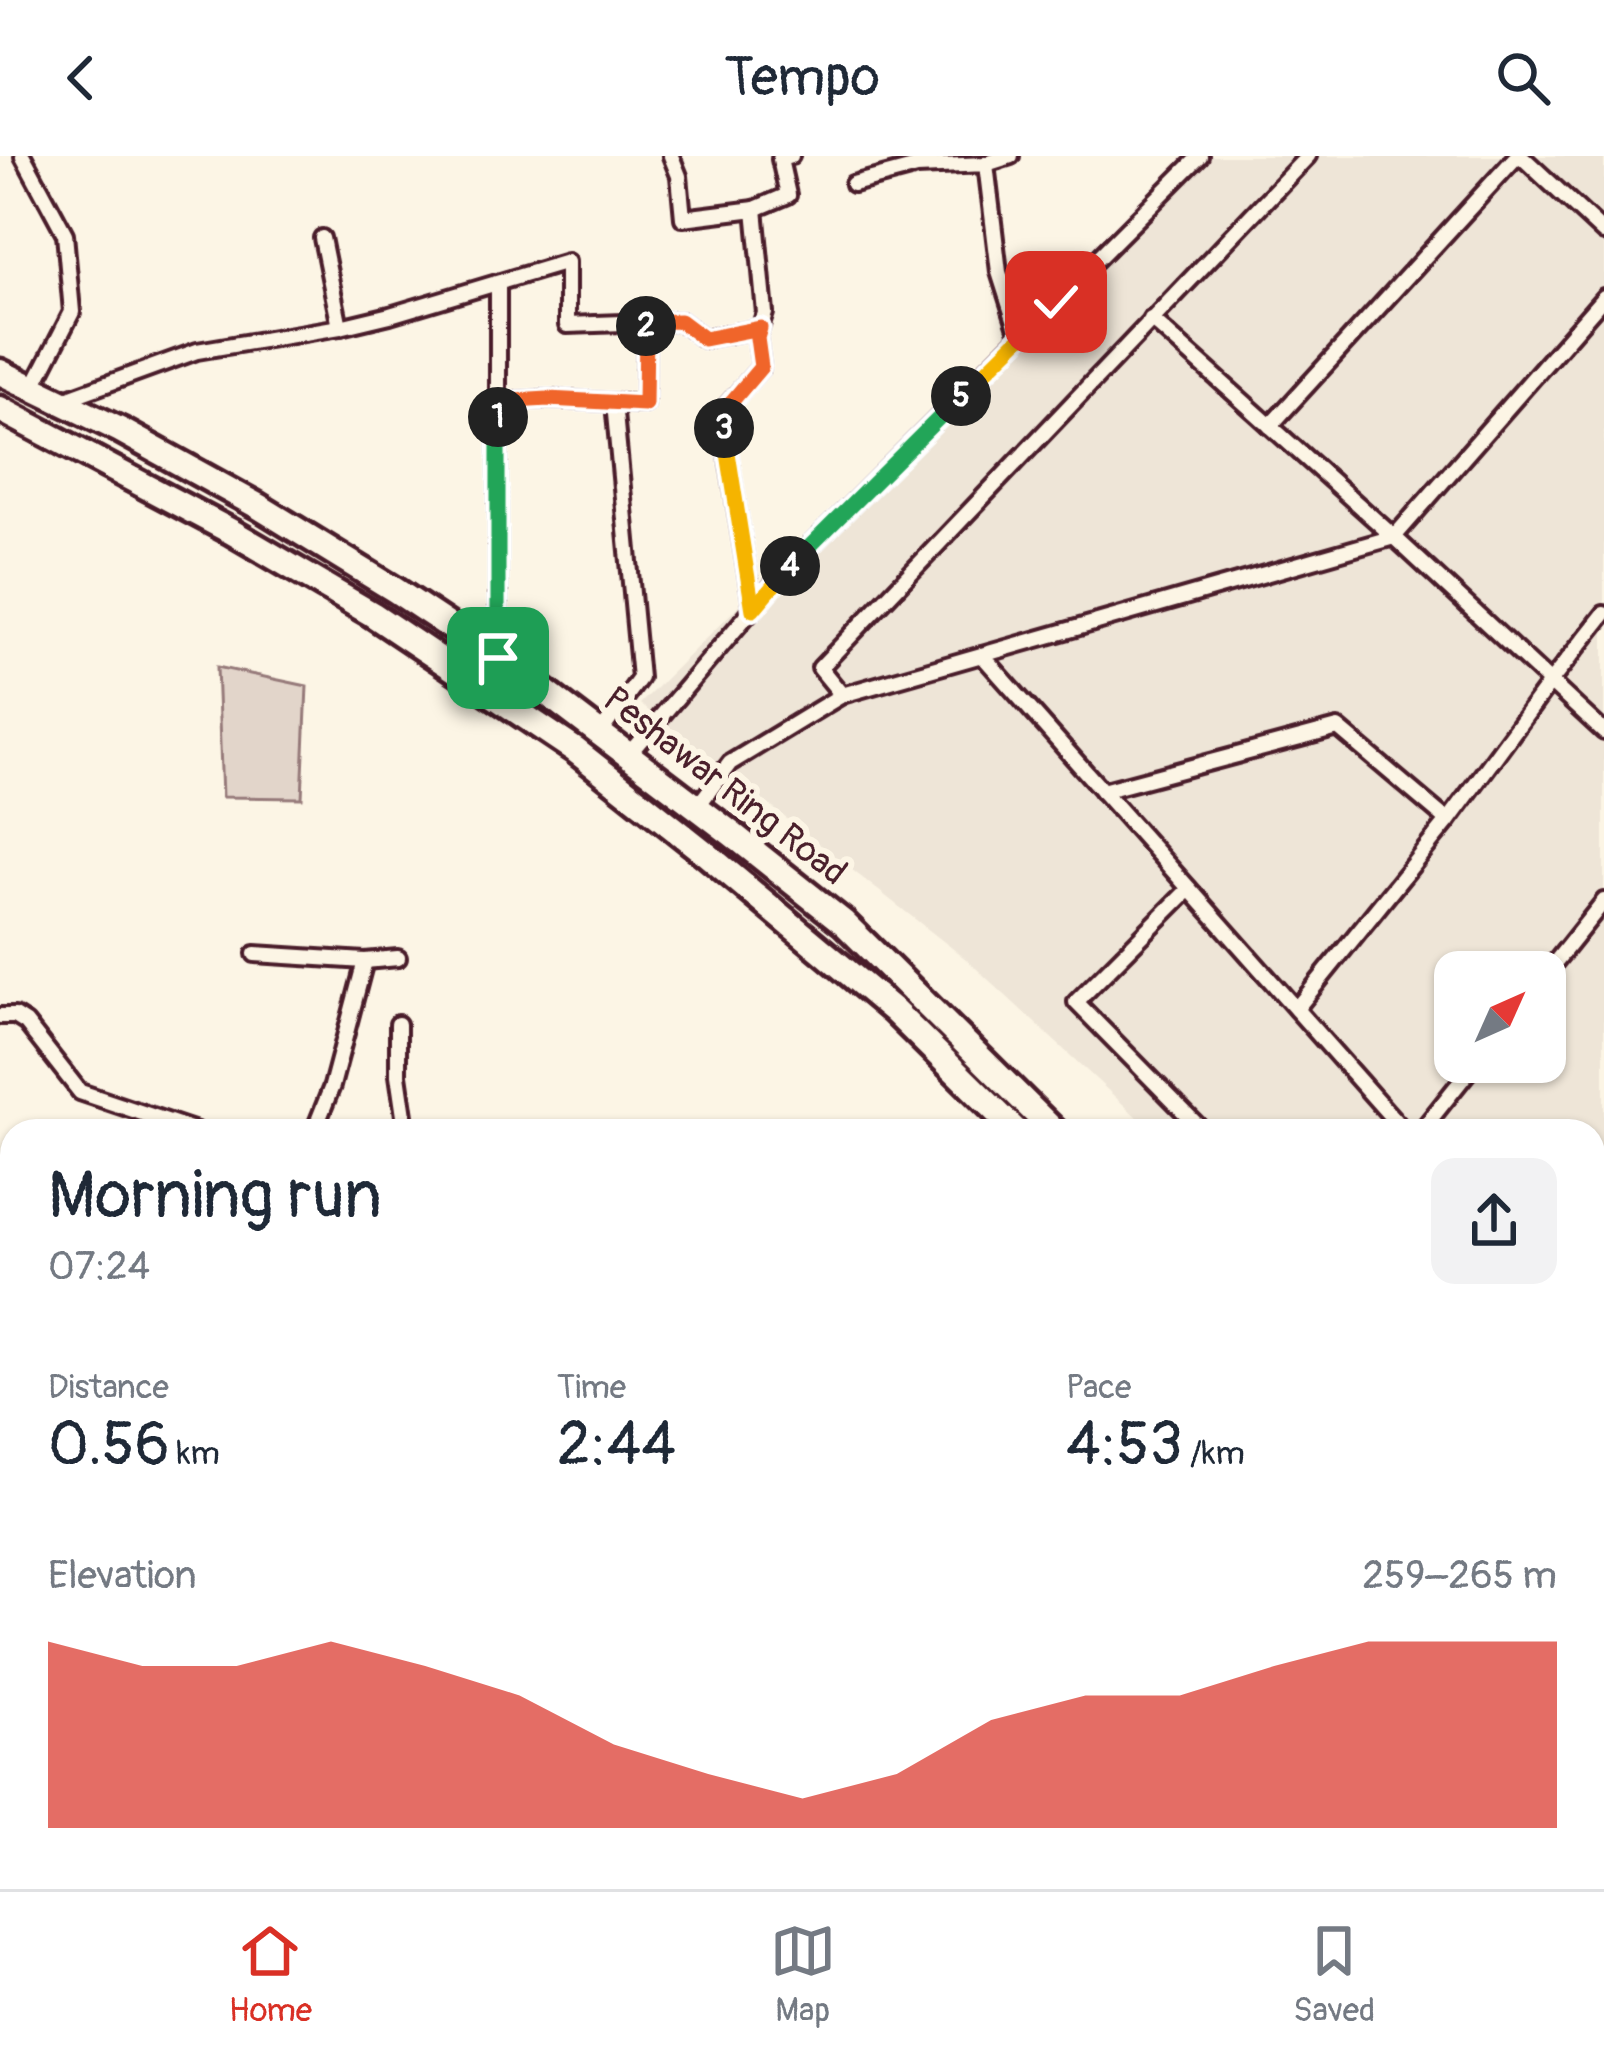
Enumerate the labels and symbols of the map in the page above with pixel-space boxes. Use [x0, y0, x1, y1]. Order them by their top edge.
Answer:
pin [1005, 251, 1107, 353]
pin: 2 [616, 296, 676, 356]
pin: 5 [931, 366, 991, 426]
pin: 1 [468, 387, 528, 447]
pin: 3 [694, 398, 754, 458]
pin: 4 [760, 536, 820, 596]
pin [447, 607, 549, 709]
street label: Peshawar Ring Road [594, 677, 856, 895]
north arrow [1434, 951, 1566, 1083]

